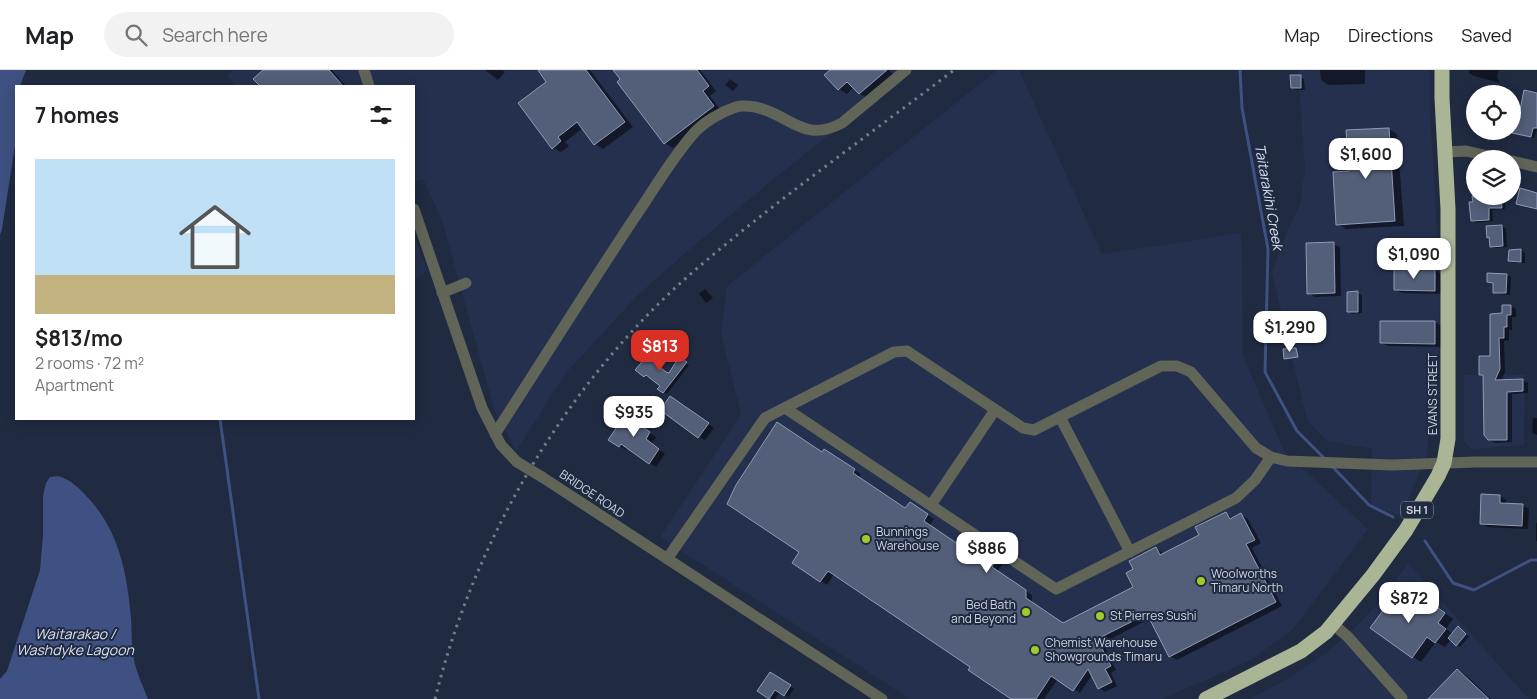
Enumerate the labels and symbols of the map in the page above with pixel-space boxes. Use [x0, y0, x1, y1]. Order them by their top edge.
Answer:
pin: $1,600 [1325, 138, 1407, 180]
water label: Taitarakihi Creek [1251, 142, 1289, 253]
pin: $1,090 [1373, 238, 1455, 280]
pin: $1,290 [1249, 310, 1331, 353]
pin: $813 [630, 330, 690, 372]
street label: EVANS STREET [1424, 352, 1441, 435]
pin: $935 [604, 396, 664, 438]
street label: BRIDGE ROAD [556, 466, 628, 522]
road number: SH 1 [1401, 502, 1433, 518]
place label: Bunnings Warehouse [876, 523, 939, 554]
pin: $886 [957, 532, 1017, 574]
marker: Bunnings Warehouse [860, 533, 872, 545]
place label: Woolworths Timaru North [1211, 565, 1283, 596]
marker: Woolworths Timaru North [1195, 575, 1207, 587]
pin: $872 [1379, 582, 1439, 624]
place label: Bed Bath and Beyond [951, 596, 1016, 627]
marker: Bed Bath and Beyond [1020, 606, 1032, 618]
place label: St Pierres Sushi [1110, 607, 1197, 624]
marker: St Pierres Sushi [1094, 610, 1106, 622]
water label: Waitarakao / Washdyke Lagoon [16, 624, 134, 659]
place label: Chemist Warehouse Showgrounds Timaru [1045, 634, 1162, 665]
marker: Chemist Warehouse Showgrounds Timaru [1029, 644, 1041, 656]

